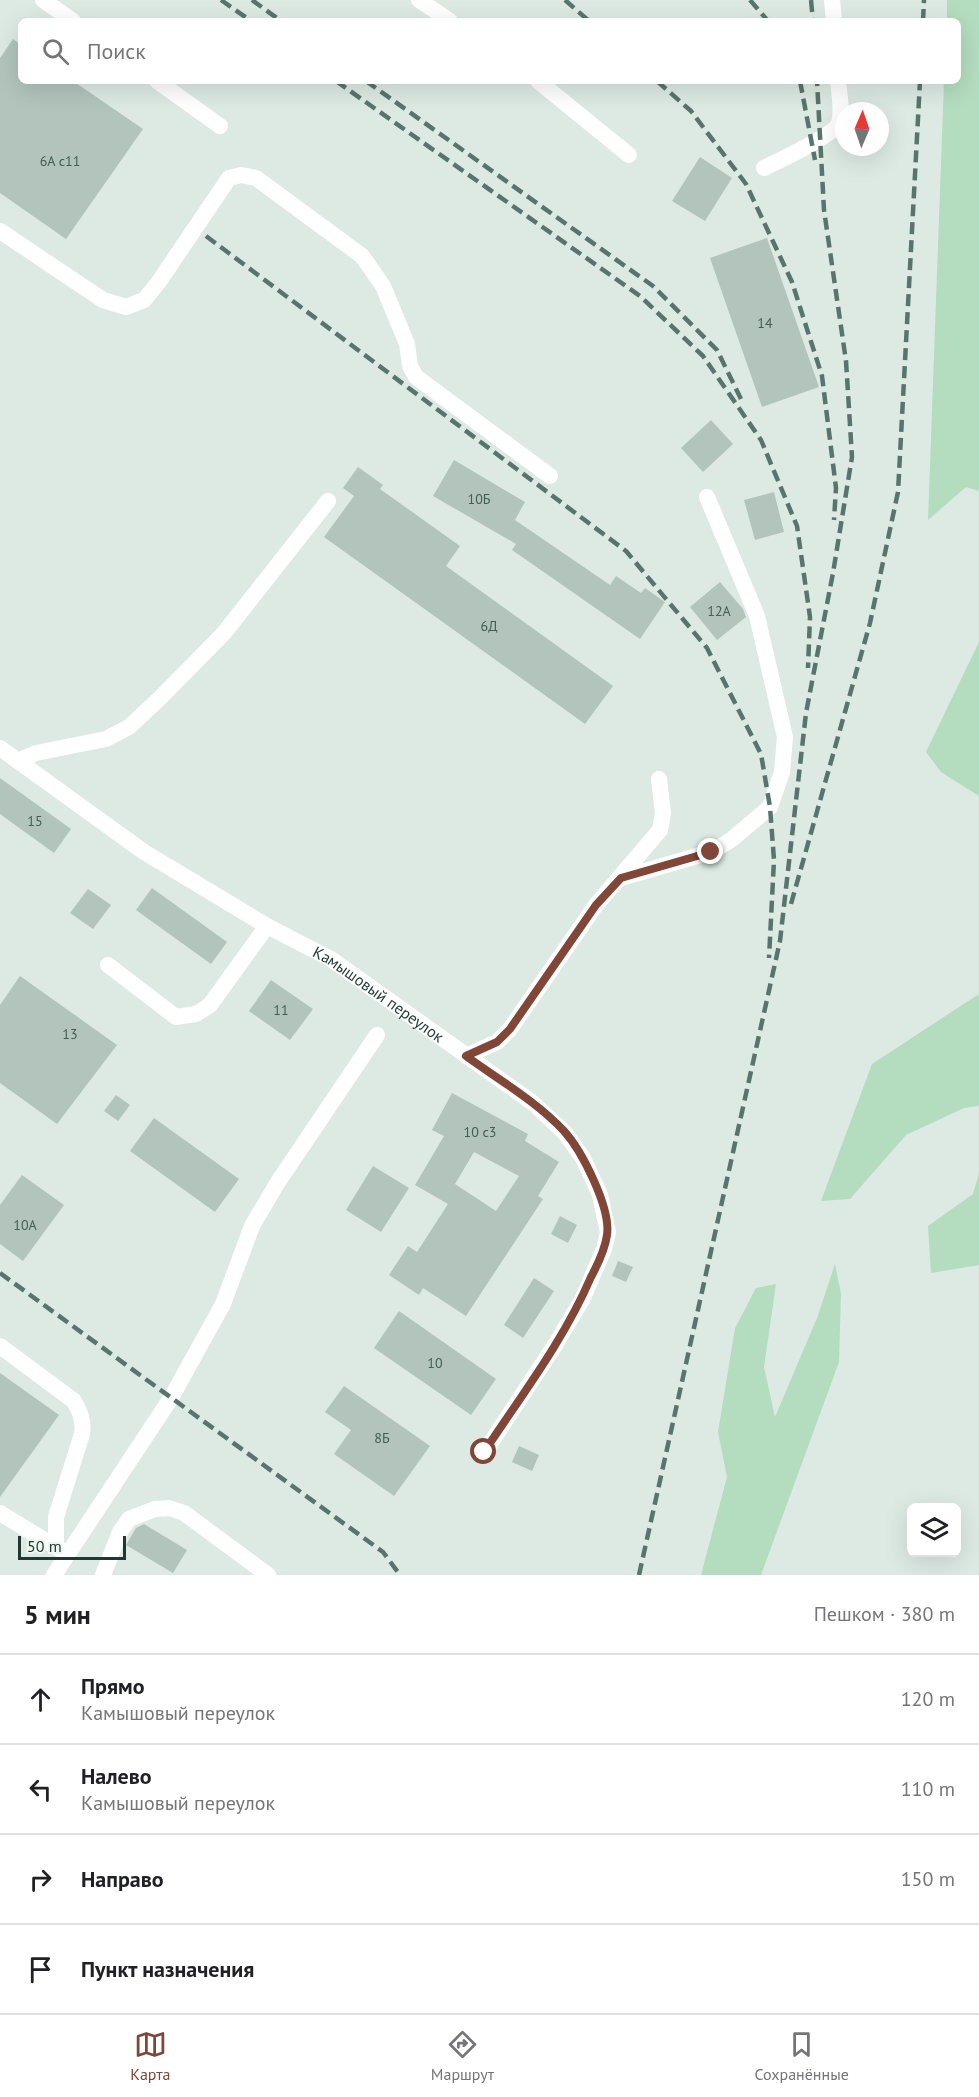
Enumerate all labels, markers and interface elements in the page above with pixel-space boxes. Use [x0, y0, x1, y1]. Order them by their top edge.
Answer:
search box [18, 18, 961, 84]
icon: search [39, 35, 72, 68]
text: Поиск [87, 37, 146, 65]
north arrow [835, 102, 889, 156]
house number: 6А с11 [40, 152, 80, 170]
house number: 14 [757, 314, 773, 332]
house number: 10Б [468, 490, 491, 508]
house number: 12А [707, 602, 732, 620]
house number: 6Д [481, 617, 498, 635]
house number: 15 [27, 812, 43, 830]
route end [697, 838, 723, 864]
street label: Камышовый переулок [310, 941, 448, 1047]
house number: 11 [273, 1001, 289, 1019]
house number: 13 [62, 1025, 78, 1043]
house number: 10 с3 [464, 1123, 496, 1141]
house number: 10А [13, 1216, 38, 1234]
house number: 10 [427, 1354, 443, 1372]
house number: 8Б [374, 1429, 390, 1447]
route start [470, 1438, 496, 1464]
map controls [907, 1503, 961, 1557]
button: layers [907, 1503, 961, 1557]
scale bar [18, 1533, 126, 1560]
text: 50 m [27, 1536, 62, 1556]
text: 5 мин [24, 1598, 91, 1631]
text: Пешком · 380 m [814, 1601, 955, 1627]
text: Прямо [81, 1672, 144, 1700]
icon: ahead [24, 1683, 57, 1716]
text: 120 m [901, 1686, 955, 1712]
text: Камышовый переулок [81, 1700, 275, 1726]
text: Налево [81, 1762, 152, 1790]
icon: left [24, 1773, 57, 1806]
text: 110 m [901, 1776, 955, 1802]
text: Камышовый переулок [81, 1790, 275, 1816]
icon: right [24, 1863, 57, 1896]
text: Направо [81, 1865, 164, 1893]
text: 150 m [901, 1866, 955, 1892]
icon: arrive [24, 1953, 57, 1986]
text: Пункт назначения [81, 1955, 254, 1983]
tab: Карта [130, 2028, 171, 2084]
tab: Маршрут [431, 2028, 494, 2084]
tab: Сохранённые [754, 2028, 849, 2084]

